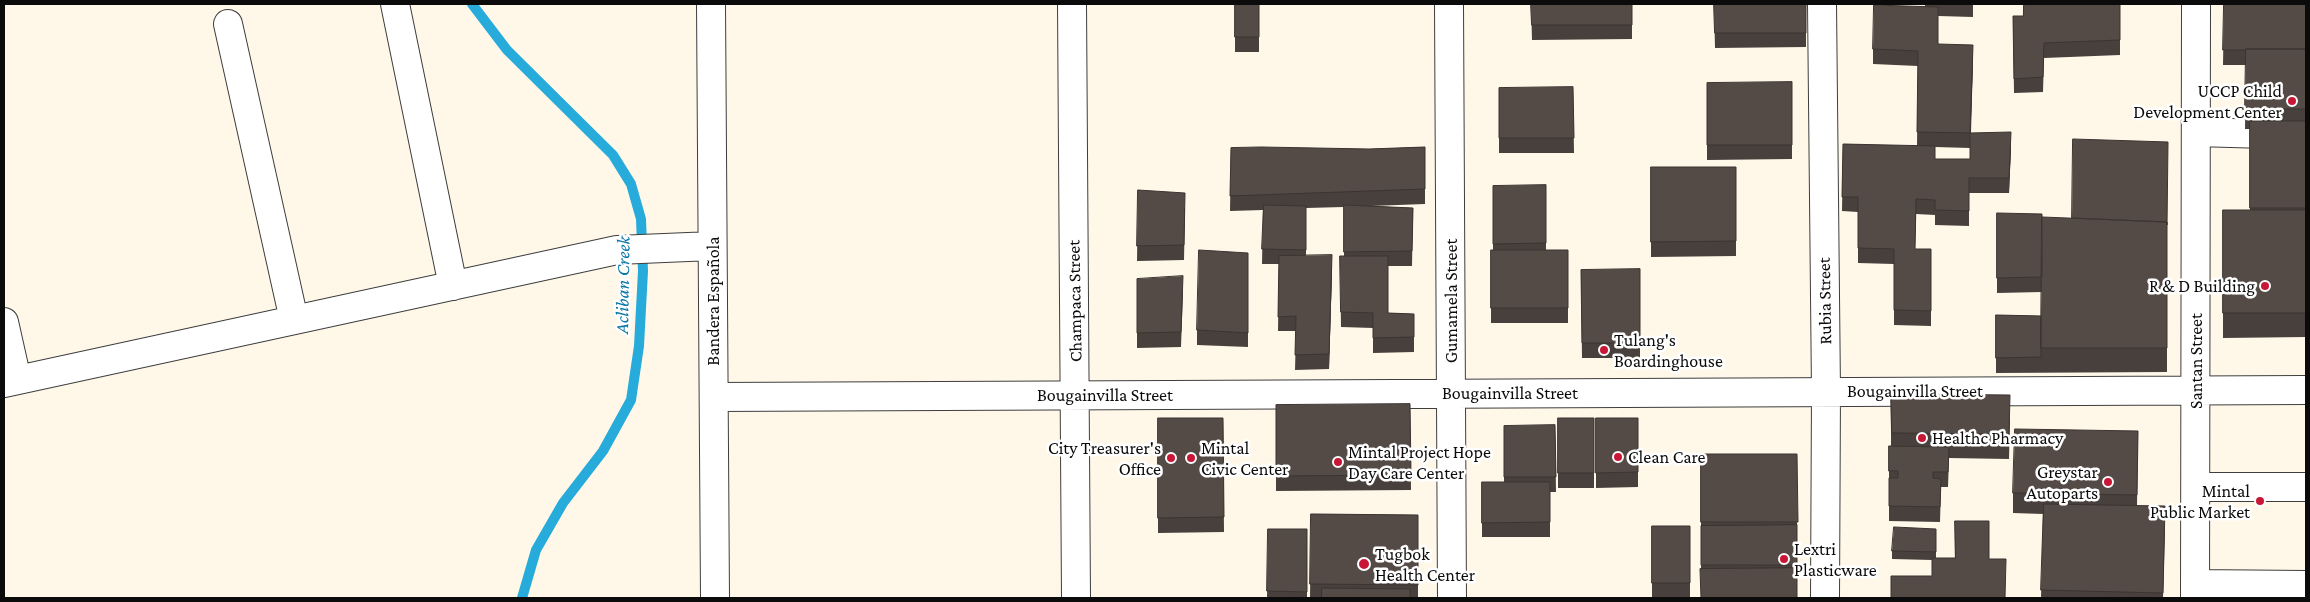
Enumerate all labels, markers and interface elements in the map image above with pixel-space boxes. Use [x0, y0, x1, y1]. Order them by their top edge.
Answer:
place label: UCCP Child Development Center [2133, 80, 2282, 122]
marker: UCCP Child Development Center [2286, 95, 2298, 107]
water label: Acliban Creek [611, 236, 635, 334]
street label: Bandera Española [702, 236, 724, 366]
street label: Gumamela Street [1440, 239, 1462, 363]
street label: Champaca Street [1063, 240, 1087, 362]
street label: Rubia Street [1813, 257, 1837, 345]
place label: R & D Building [2149, 275, 2255, 297]
marker: R & D Building [2259, 280, 2271, 292]
street label: Santan Street [2185, 313, 2207, 409]
place label: Tulang's Boardinghouse [1614, 329, 1723, 372]
marker: Tulang's Boardinghouse [1598, 344, 1610, 356]
street label: Bougainvilla Street [1847, 380, 1983, 402]
street label: Bougainvilla Street [1442, 382, 1578, 404]
street label: Bougainvilla Street [1037, 384, 1173, 406]
place label: Healthc Pharmacy [1932, 427, 2063, 449]
marker: Healthc Pharmacy [1916, 432, 1928, 444]
place label: City Treasurer's Office [1048, 437, 1161, 479]
place label: Mintal Civic Center [1201, 437, 1288, 479]
place label: Mintal Project Hope Day Care Center [1348, 441, 1491, 484]
place label: Clean Care [1628, 446, 1705, 468]
marker: Clean Care [1612, 451, 1624, 463]
marker: City Treasurer's Office [1165, 452, 1177, 464]
marker: Mintal Civic Center [1185, 452, 1197, 464]
marker: Mintal Project Hope Day Care Center [1332, 456, 1344, 468]
place label: Greystar Autoparts [2027, 461, 2098, 504]
marker: Greystar Autoparts [2102, 476, 2114, 488]
place label: Mintal Public Market [2150, 480, 2250, 522]
marker: Mintal Public Market [2254, 495, 2266, 507]
place label: Lextri Plasticware [1794, 538, 1877, 580]
place label: Tugbok Health Center [1375, 543, 1475, 586]
marker: Lextri Plasticware [1778, 553, 1790, 565]
marker: Tugbok Health Center [1357, 557, 1371, 571]

